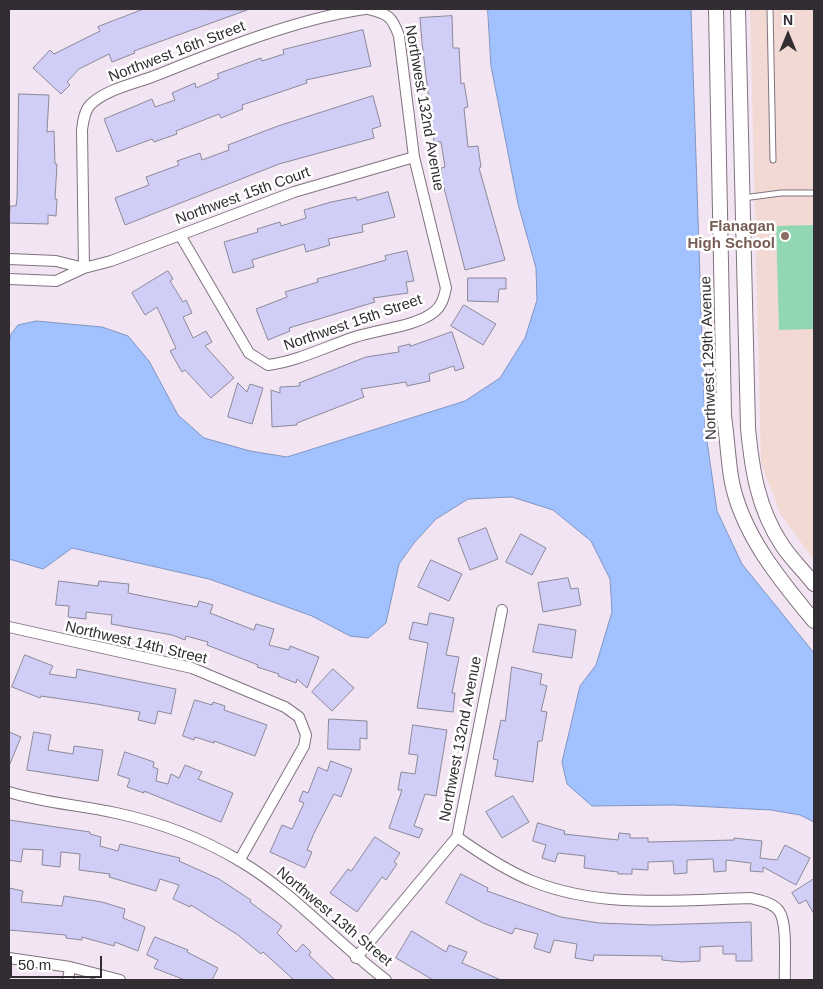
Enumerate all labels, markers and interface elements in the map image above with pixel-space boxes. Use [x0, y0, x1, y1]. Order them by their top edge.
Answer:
north arrow [763, 10, 813, 60]
text: N [783, 12, 793, 28]
street label: Northwest 16th Street [106, 18, 248, 86]
street label: Northwest 132nd Avenue [401, 24, 447, 192]
street label: Northwest 15th Court [173, 163, 313, 229]
place label: Flanagan High School [688, 218, 775, 253]
marker: Flanagan High School [779, 230, 791, 242]
street label: Northwest 129th Avenue [697, 276, 721, 440]
street label: Northwest 15th Street [281, 291, 425, 355]
street label: Northwest 14th Street [63, 618, 209, 668]
street label: Northwest 132nd Avenue [436, 655, 486, 823]
street label: Northwest 13th Street [273, 863, 395, 971]
scale bar [12, 946, 105, 978]
text: 50 m [18, 956, 51, 973]

